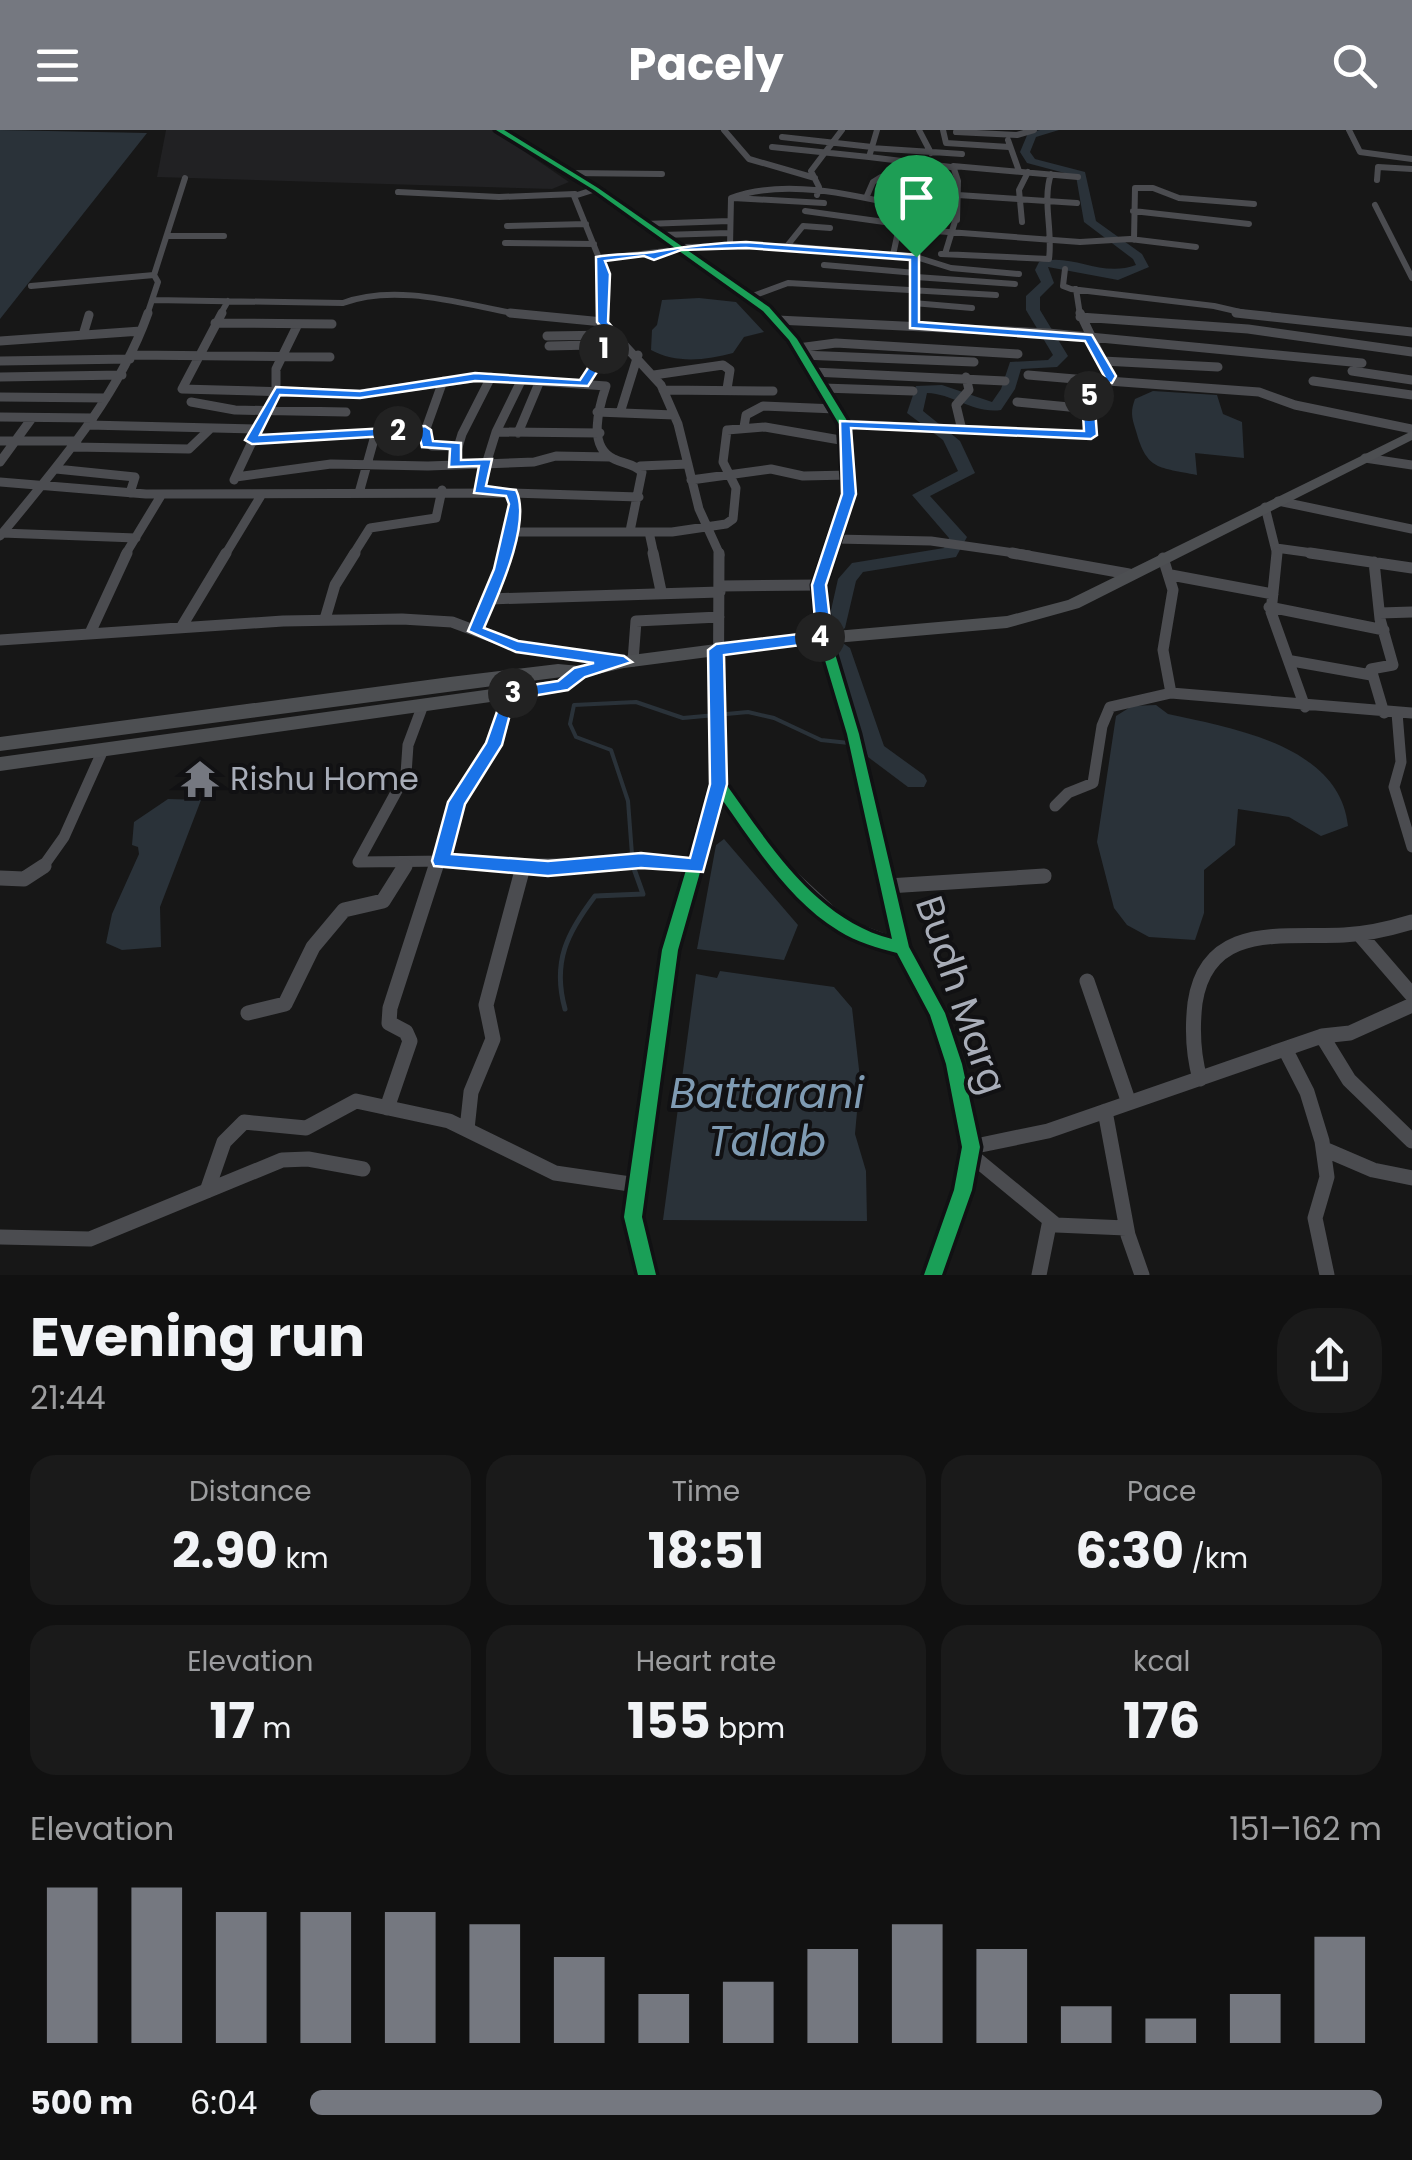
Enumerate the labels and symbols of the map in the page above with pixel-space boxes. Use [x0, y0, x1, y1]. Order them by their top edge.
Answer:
pin [874, 155, 959, 258]
pin: 1 [579, 324, 629, 374]
pin: 5 [1064, 371, 1114, 421]
pin: 2 [373, 406, 423, 456]
pin: 4 [795, 612, 845, 662]
pin: 3 [488, 668, 538, 718]
place label: Rishu Home [230, 756, 419, 801]
temple icon: Rishu Home [179, 758, 221, 800]
street label: Budh Marg [903, 889, 1020, 1101]
water label: Battarani Talab [670, 1064, 865, 1171]

